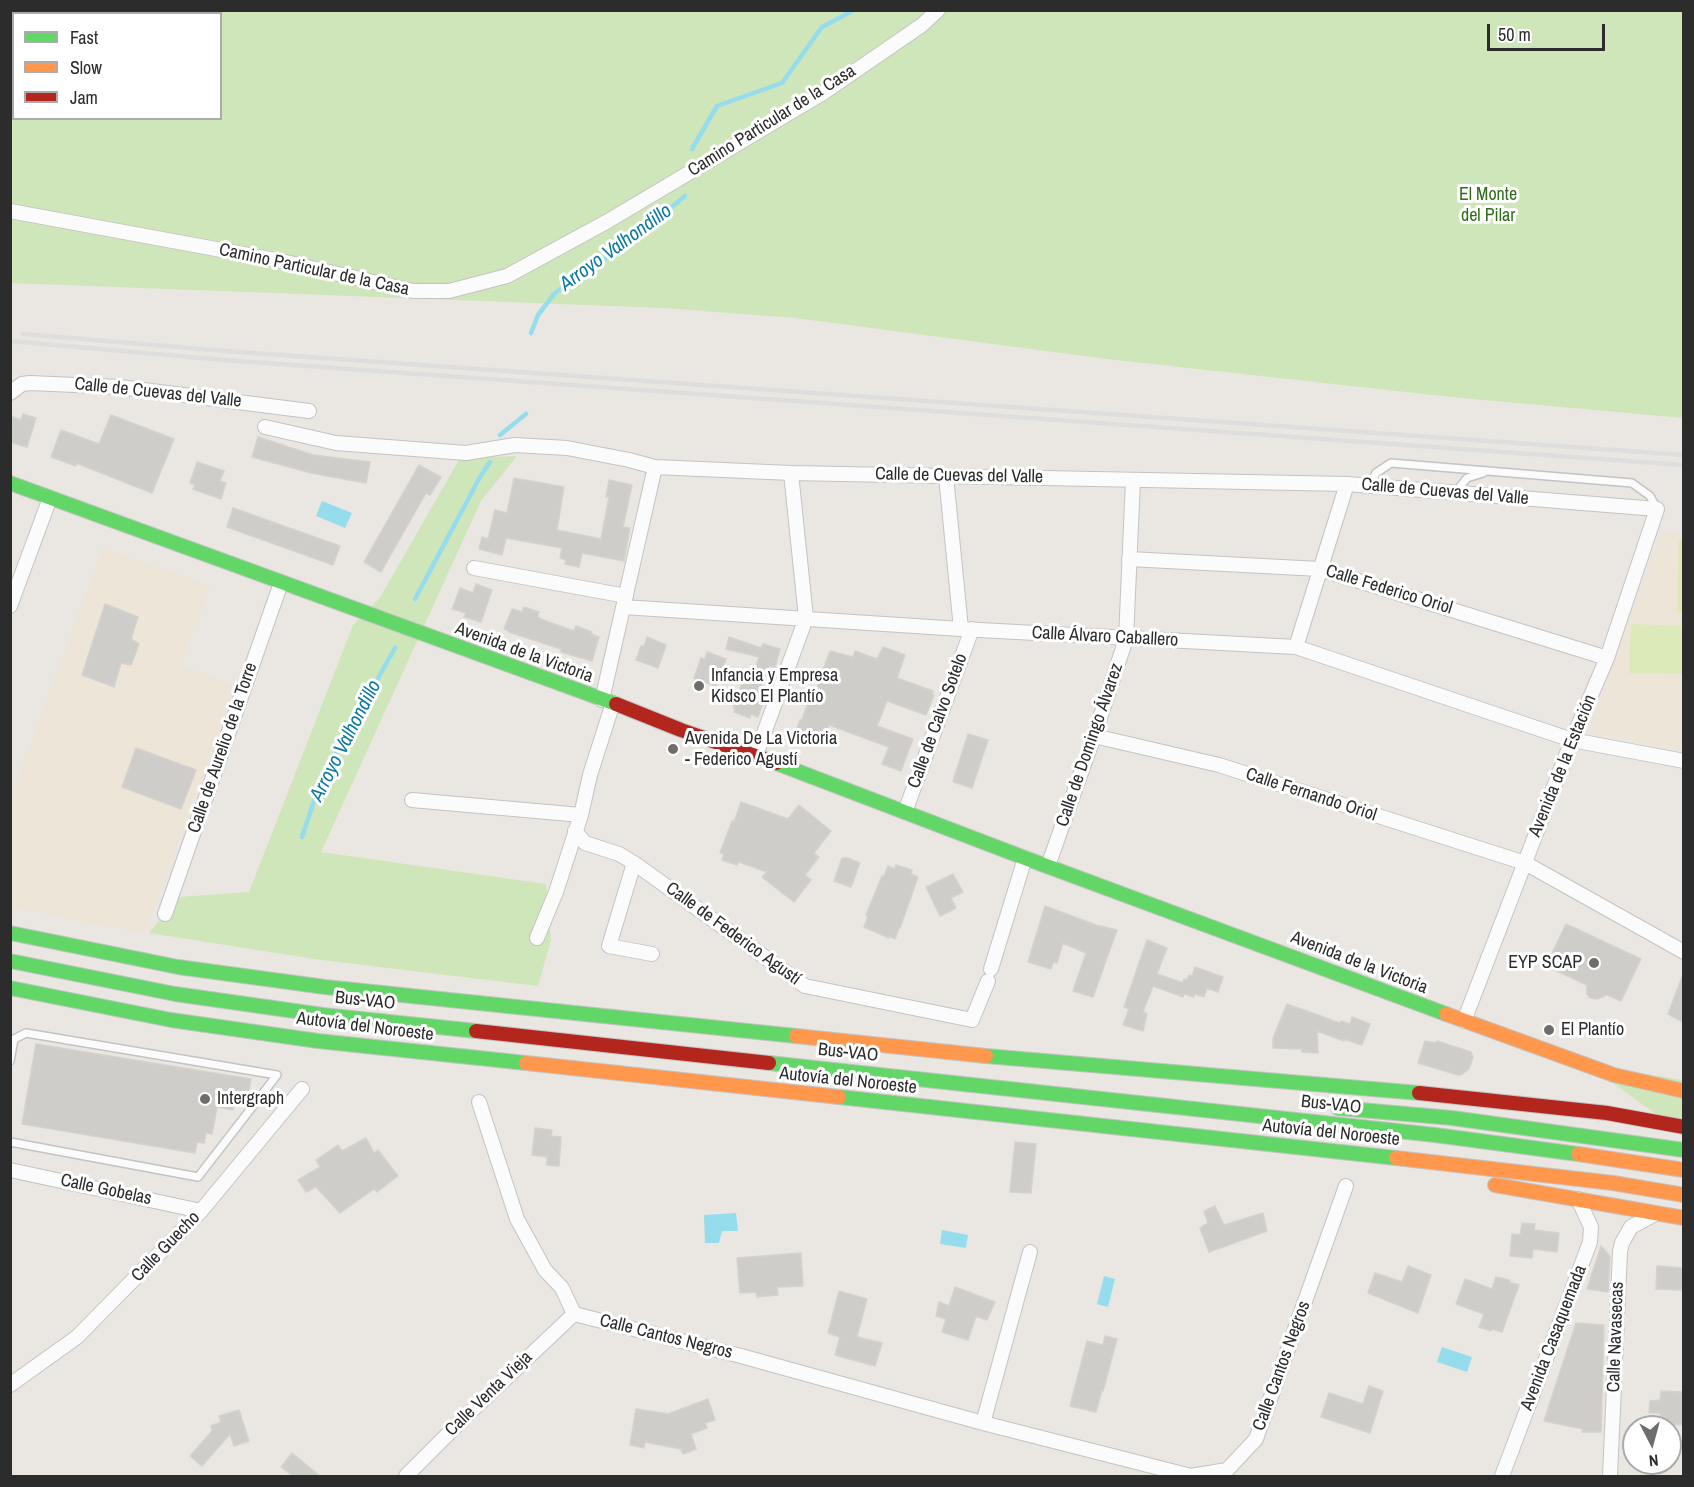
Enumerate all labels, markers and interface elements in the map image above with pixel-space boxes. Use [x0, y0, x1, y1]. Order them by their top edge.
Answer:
legend [12, 12, 222, 120]
scale bar [1490, 12, 1608, 50]
text: 50 m [1498, 22, 1531, 47]
text: Fast [70, 25, 98, 50]
text: Slow [70, 55, 102, 80]
street label: Camino Particular de la Casa [684, 61, 860, 181]
text: Jam [70, 85, 98, 110]
park label: El Monte del Pilar [1459, 184, 1517, 226]
water label: Arroyo Valhondillo [555, 199, 677, 297]
street label: Camino Particular de la Casa [217, 239, 411, 301]
street label: Calle de Cuevas del Valle [73, 373, 243, 413]
street label: Calle de Cuevas del Valle [875, 464, 1043, 488]
street label: Calle de Cuevas del Valle [1360, 474, 1530, 510]
street label: Calle Federico Oriol [1323, 560, 1455, 620]
street label: Avenida de la Victoria [452, 618, 596, 688]
street label: Calle Álvaro Caballero [1031, 622, 1179, 652]
street label: Calle de Calvo Sotelo [904, 651, 972, 791]
street label: Calle de Aurelio de la Torre [184, 660, 262, 836]
street label: Calle de Domingo Álvarez [1052, 660, 1128, 830]
place label: Infancia y Empresa Kidsco El Plantío [711, 665, 838, 708]
water label: Arroyo Valhondillo [305, 677, 387, 805]
marker: Infancia y Empresa Kidsco El Plantío [692, 679, 706, 693]
street label: Avenida de la Estación [1525, 692, 1601, 840]
place label: Avenida De La Victoria - Federico Agustí [685, 728, 837, 771]
marker: Avenida De La Victoria - Federico Agustí [666, 742, 680, 756]
street label: Calle Fernando Oriol [1243, 764, 1379, 826]
street label: Calle de Federico Agustí [661, 878, 805, 990]
street label: Avenida de la Victoria [1288, 927, 1430, 999]
place label: EYP SCAP [1508, 952, 1582, 974]
marker: EYP SCAP [1587, 956, 1601, 970]
street label: Bus-VAO [334, 987, 396, 1015]
street label: Autovía del Noroeste [295, 1008, 435, 1046]
place label: El Plantío [1561, 1019, 1624, 1041]
marker: El Plantío [1542, 1023, 1556, 1037]
street label: Bus-VAO [817, 1039, 879, 1067]
street label: Autovía del Noroeste [778, 1063, 918, 1099]
place label: Intergraph [217, 1088, 284, 1110]
street label: Bus-VAO [1300, 1091, 1362, 1119]
marker: Intergraph [198, 1092, 212, 1106]
street label: Autovía del Noroeste [1261, 1115, 1401, 1151]
street label: Calle Gobelas [58, 1170, 154, 1210]
street label: Calle Guecho [127, 1207, 205, 1287]
street label: Avenida Casaquemada [1516, 1262, 1592, 1414]
street label: Calle Navasecas [1603, 1281, 1629, 1393]
street label: Calle Cantos Negros [1249, 1298, 1315, 1434]
street label: Calle Cantos Negros [597, 1310, 735, 1364]
street label: Calle Venta Vieja [441, 1347, 537, 1441]
north arrow [1622, 1415, 1682, 1475]
text: N [1648, 1449, 1660, 1472]

